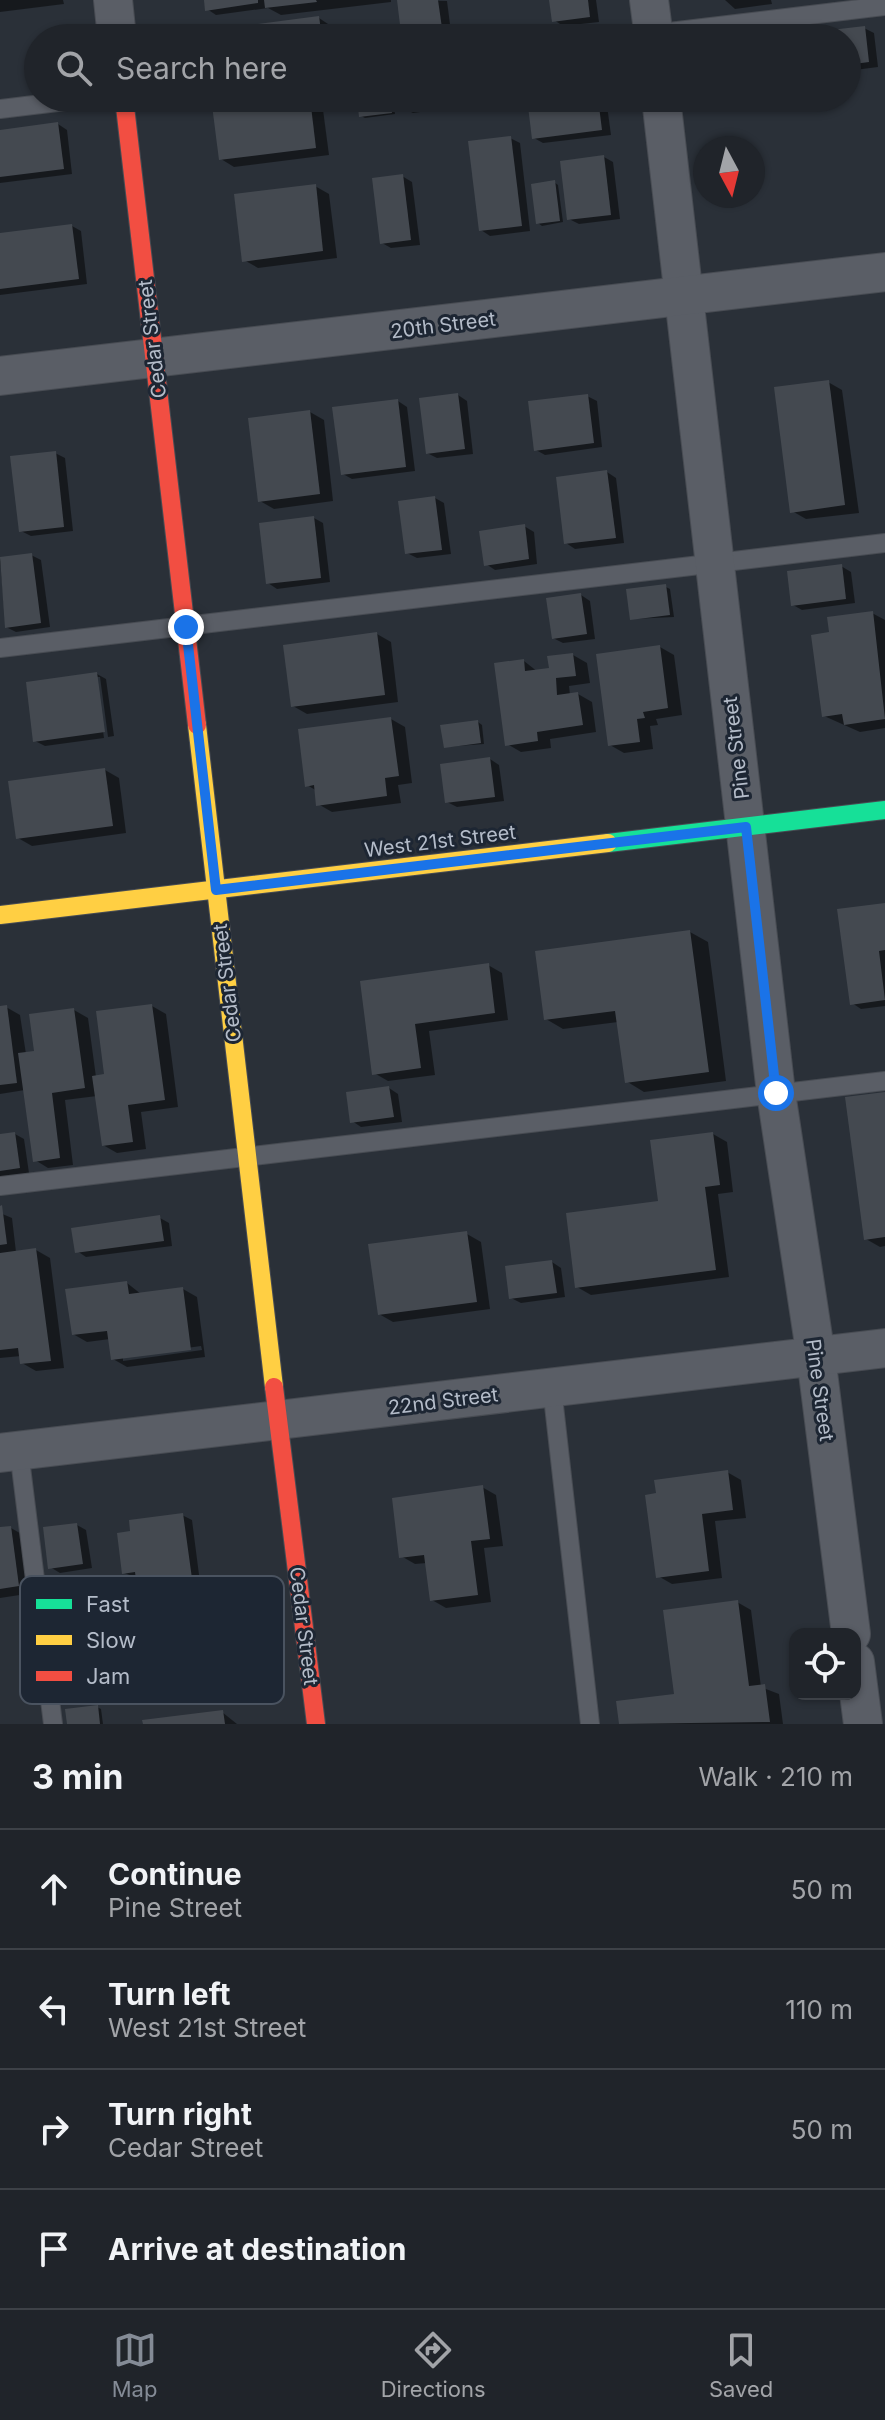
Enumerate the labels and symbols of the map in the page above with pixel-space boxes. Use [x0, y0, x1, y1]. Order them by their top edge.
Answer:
north arrow [693, 136, 765, 208]
street label: Cedar Street [133, 278, 171, 400]
street label: 20th Street [389, 307, 497, 343]
route end [168, 609, 204, 645]
street label: Pine Street [718, 695, 754, 801]
street label: West 21st Street [363, 820, 518, 862]
street label: Cedar Street [208, 922, 246, 1044]
route start [758, 1075, 794, 1111]
street label: Pine Street [801, 1337, 839, 1443]
street label: 22nd Street [387, 1382, 500, 1420]
street label: Cedar Street [285, 1565, 323, 1687]
legend [20, 1576, 284, 1704]
text: Fast [86, 1591, 130, 1617]
text: Slow [86, 1627, 136, 1653]
text: Jam [86, 1663, 130, 1689]

